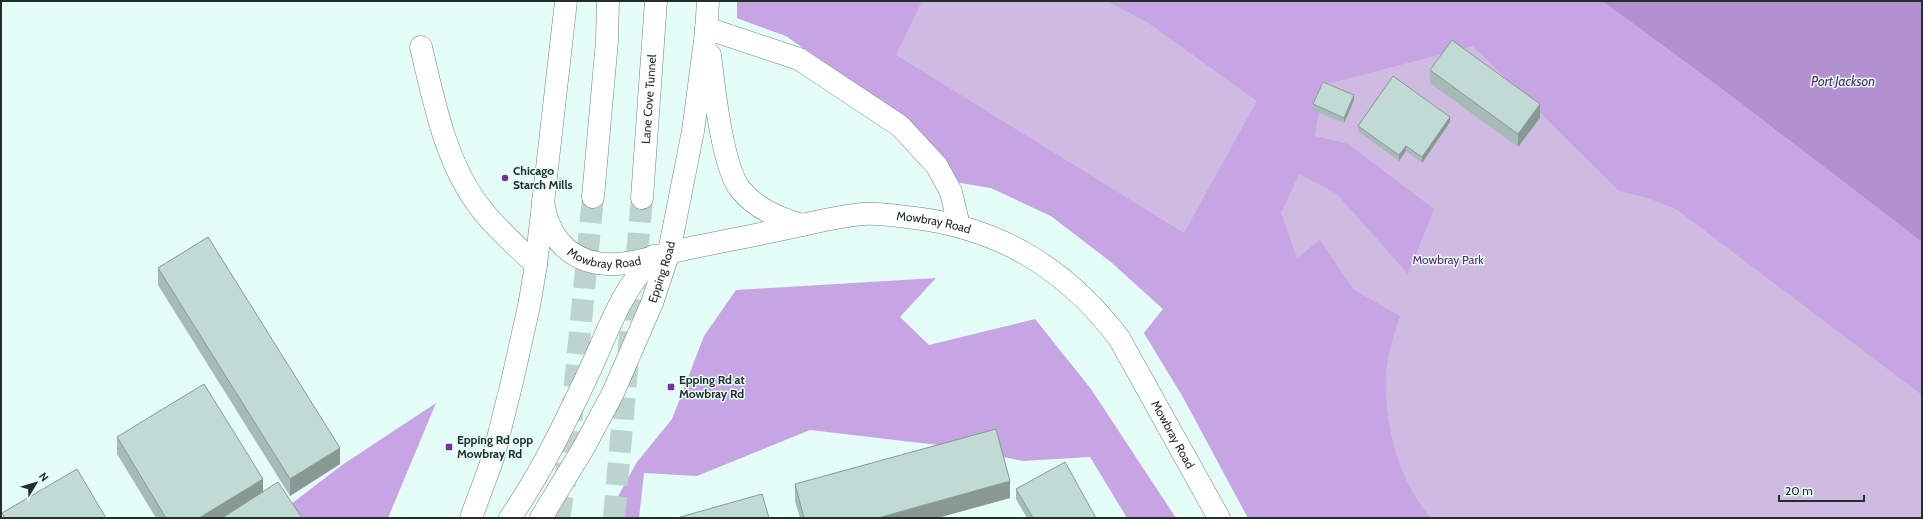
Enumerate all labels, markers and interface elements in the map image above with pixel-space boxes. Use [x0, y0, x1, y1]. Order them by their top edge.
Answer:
street label: Lane Cove Tunnel [638, 54, 659, 145]
water label: Port Jackson [1811, 73, 1875, 89]
place label: Chicago Starch Mills [513, 163, 573, 192]
marker: Chicago Starch Mills [500, 173, 510, 183]
street label: Mowbray Road [896, 208, 973, 237]
street label: Epping Road [645, 240, 678, 305]
street label: Mowbray Road [565, 244, 642, 271]
park label: Mowbray Park [1412, 252, 1484, 267]
place label: Epping Rd at Mowbray Rd [679, 372, 745, 401]
marker: Epping Rd at Mowbray Rd [666, 382, 676, 392]
street label: Mowbray Road [1148, 398, 1198, 471]
place label: Epping Rd opp Mowbray Rd [457, 432, 533, 461]
marker: Epping Rd opp Mowbray Rd [444, 442, 454, 452]
north arrow [16, 463, 56, 503]
text: N [36, 469, 52, 484]
scale bar [1779, 477, 1864, 503]
text: 20 m [1785, 483, 1813, 498]

